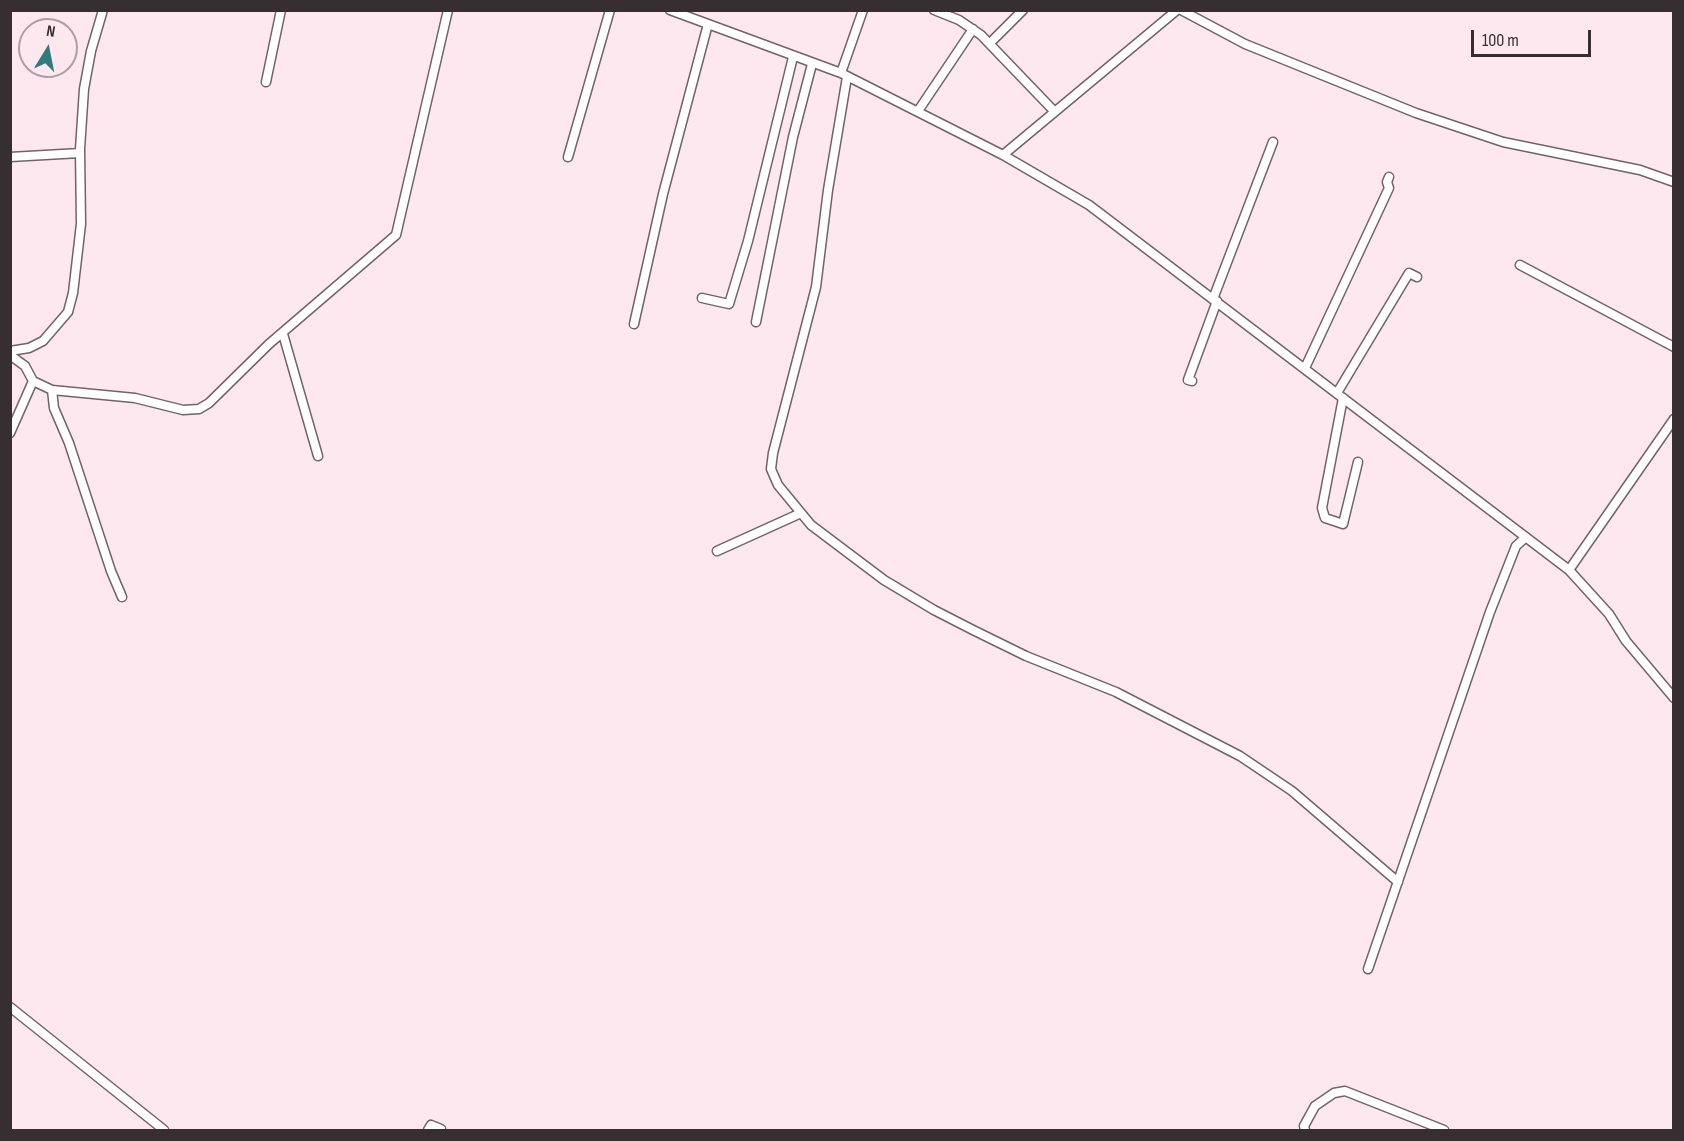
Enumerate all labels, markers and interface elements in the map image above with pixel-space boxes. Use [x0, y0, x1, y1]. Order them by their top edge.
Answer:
north arrow [18, 18, 78, 78]
scale bar [1474, 18, 1594, 56]
text: N [45, 22, 57, 42]
text: 100 m [1482, 30, 1519, 51]

